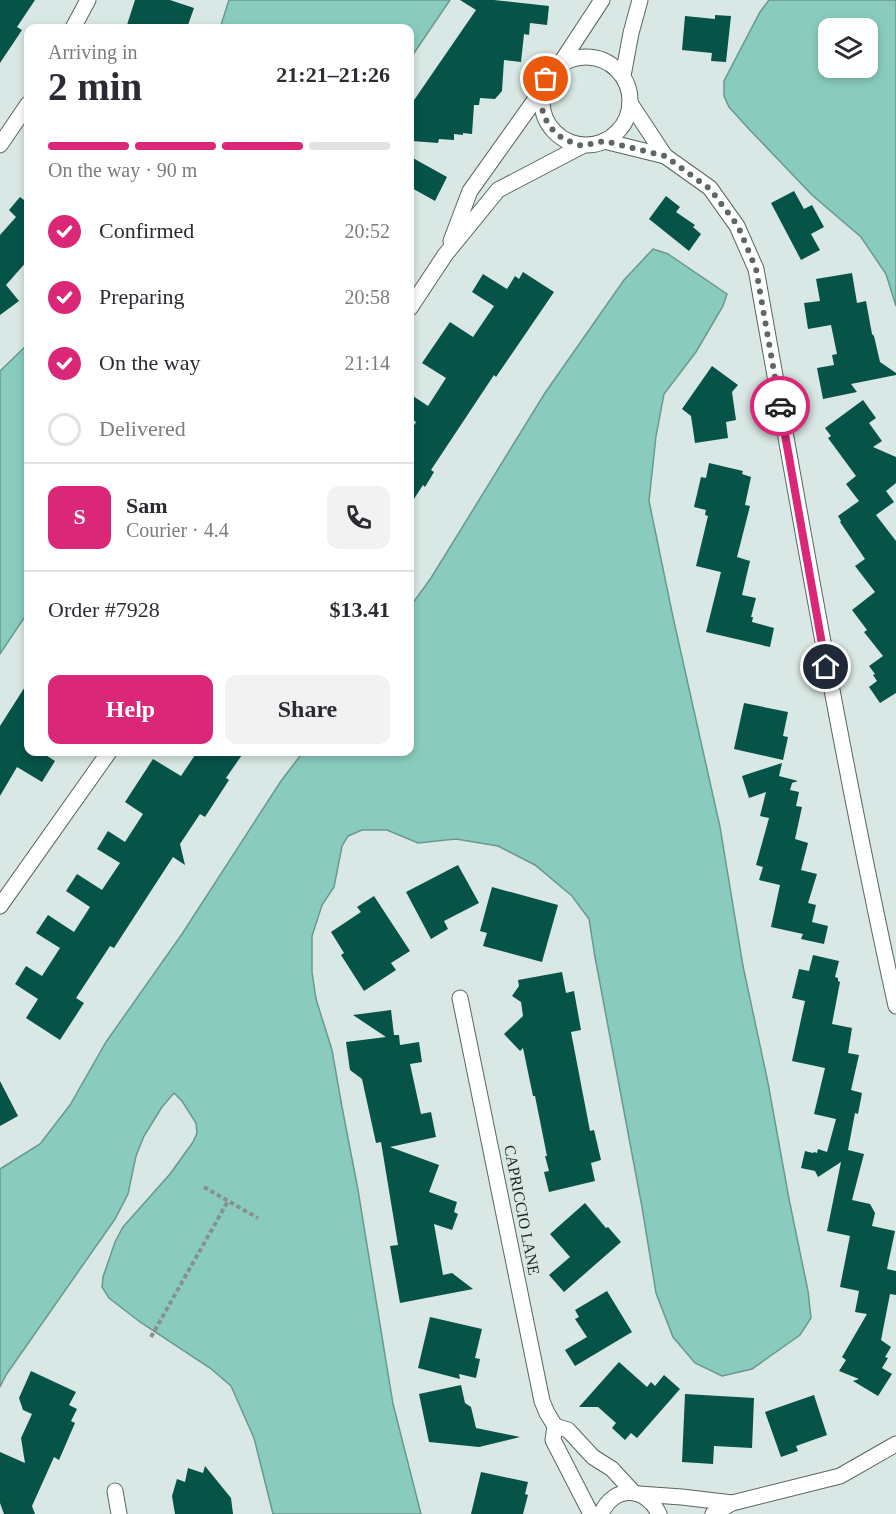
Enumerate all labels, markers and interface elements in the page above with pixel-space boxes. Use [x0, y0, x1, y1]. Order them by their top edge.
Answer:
map controls [818, 18, 878, 78]
button: layers [818, 18, 878, 78]
text: Arriving in [48, 41, 137, 63]
pin [520, 53, 571, 104]
text: 21:21–21:26 [276, 62, 390, 87]
icon: bag [529, 62, 562, 95]
text: 2 min [48, 65, 142, 108]
text: On the way · 90 m [48, 159, 197, 181]
icon: check [48, 215, 81, 248]
text: Confirmed [99, 218, 194, 243]
text: 20:52 [344, 220, 390, 242]
icon: check [48, 281, 81, 314]
text: Preparing [99, 284, 185, 309]
text: 20:58 [344, 286, 390, 308]
icon: check [48, 347, 81, 380]
text: On the way [99, 350, 200, 375]
text: 21:14 [344, 352, 390, 374]
courier [750, 376, 810, 436]
icon: car [764, 390, 797, 423]
text: Delivered [99, 416, 186, 441]
button: phone [327, 486, 390, 549]
text: Sam [126, 493, 168, 518]
text: S [73, 504, 86, 529]
text: Courier · 4.4 [126, 519, 229, 541]
text: Order #7928 [48, 597, 160, 622]
text: $13.41 [330, 597, 390, 622]
pin [800, 641, 851, 692]
icon: home [809, 650, 842, 683]
button: Help [48, 675, 213, 744]
button: Share [225, 675, 390, 744]
street label: CAPRICCIO LANE [501, 1144, 543, 1276]

